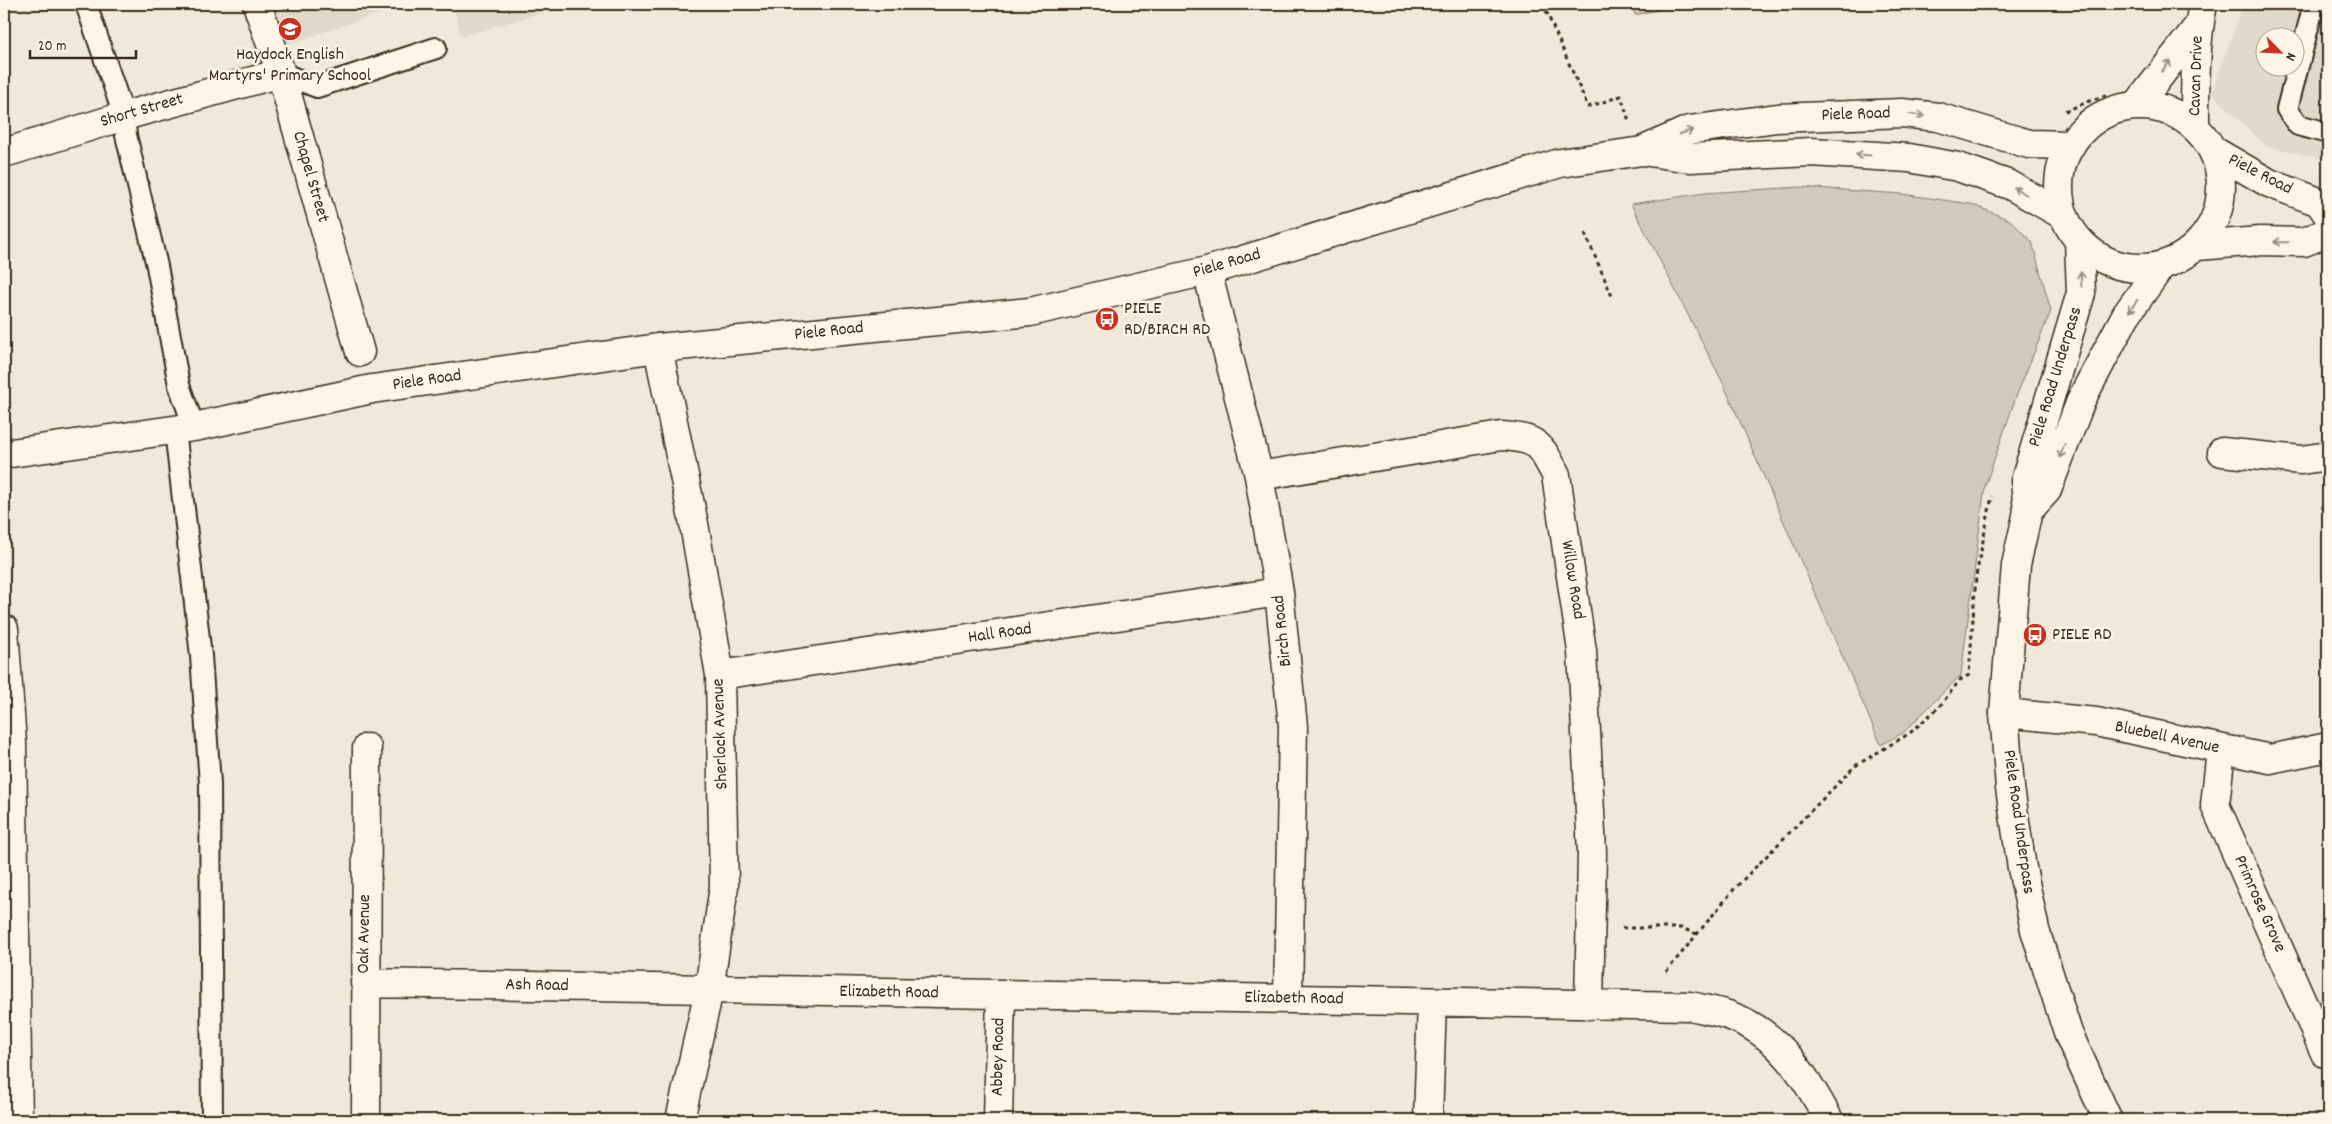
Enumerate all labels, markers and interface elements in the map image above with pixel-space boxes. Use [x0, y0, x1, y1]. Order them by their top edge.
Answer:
school or university icon: Haydock English Martyrs' Primary School [277, 16, 303, 42]
scale bar [30, 28, 136, 60]
north arrow [2254, 28, 2304, 78]
street label: Cavan Drive [2183, 35, 2211, 117]
text: 20 m [38, 36, 66, 58]
place label: Haydock English Martyrs' Primary School [209, 43, 372, 89]
text: N [2279, 49, 2301, 64]
one-way arrow [2161, 60, 2172, 73]
street label: Short Street [98, 87, 187, 135]
street label: Piele Road [1821, 101, 1891, 129]
one-way arrow [1909, 110, 1925, 120]
one-way arrow [1678, 126, 1694, 136]
street label: Chapel Street [285, 128, 335, 226]
street label: Piele Road [2223, 148, 2297, 202]
one-way arrow [1856, 151, 1872, 160]
one-way arrow [2014, 185, 2028, 195]
one-way arrow [2274, 237, 2290, 246]
street label: Piele Road [1190, 242, 1264, 286]
one-way arrow [2076, 271, 2085, 287]
place label: PIELE RD/BIRCH RD [1124, 297, 1210, 343]
one-way arrow [2128, 299, 2138, 313]
street label: Piele Road Underpass [2023, 304, 2089, 450]
bus stop icon: PIELE RD/BIRCH RD [1094, 306, 1120, 332]
street label: Piele Road [793, 316, 865, 348]
street label: Piele Road [391, 364, 463, 398]
one-way arrow [2057, 443, 2066, 459]
street label: Willow Road [1553, 539, 1591, 621]
street label: Birch Road [1267, 594, 1299, 668]
street label: Hall Road [967, 617, 1033, 651]
bus stop icon: PIELE RD [2022, 622, 2048, 648]
place label: PIELE RD [2052, 623, 2112, 648]
street label: Sherlock Avenue [707, 678, 735, 790]
street label: Bluebell Avenue [2112, 715, 2222, 761]
street label: Piele Road Underpass [1996, 748, 2040, 896]
street label: Primrose Grove [2226, 851, 2292, 957]
street label: Oak Avenue [352, 894, 378, 974]
street label: Ash Road [505, 973, 569, 999]
street label: Elizabeth Road [839, 980, 939, 1006]
street label: Elizabeth Road [1244, 986, 1344, 1012]
street label: Abbey Road [986, 1018, 1012, 1096]

